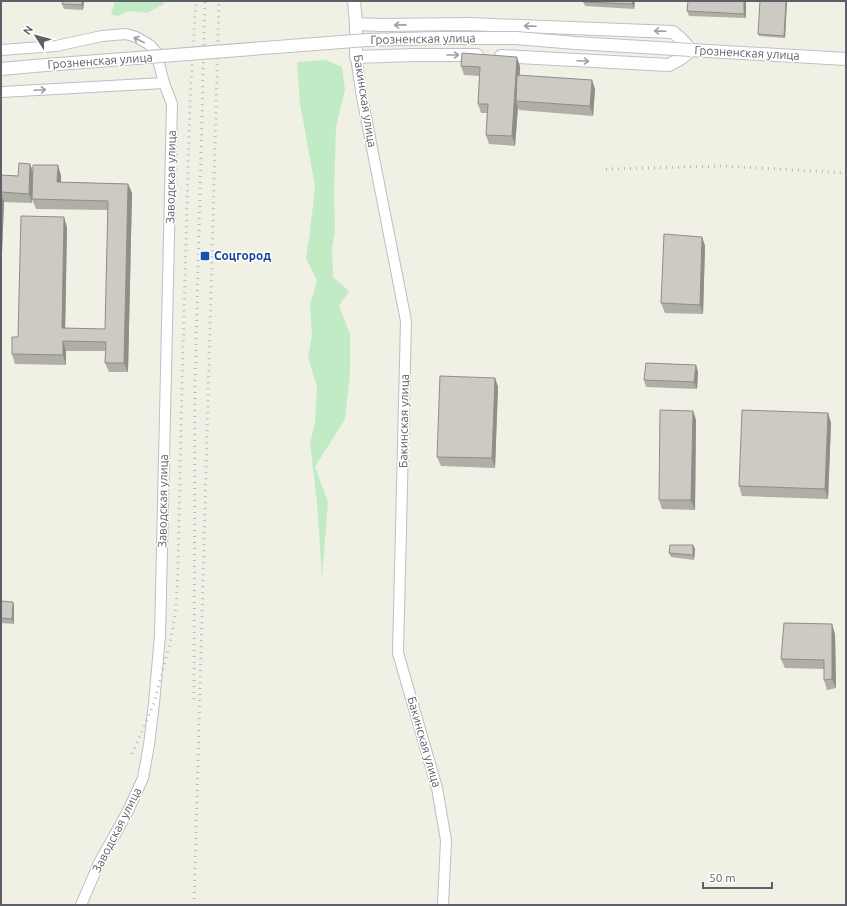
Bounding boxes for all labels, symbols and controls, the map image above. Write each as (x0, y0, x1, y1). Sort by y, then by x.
north arrow (16, 16, 56, 56)
one-way arrow (394, 21, 407, 29)
one-way arrow (524, 22, 537, 30)
text: N (21, 23, 35, 37)
one-way arrow (654, 28, 667, 35)
street label: Грозненская улица (370, 31, 476, 46)
one-way arrow (134, 35, 146, 43)
street label: Грозненская улица (694, 43, 800, 62)
street label: Грозненская улица (47, 50, 153, 71)
one-way arrow (446, 51, 459, 59)
street label: Бакинская улица (352, 54, 379, 148)
one-way arrow (576, 57, 589, 64)
one-way arrow (33, 86, 46, 94)
street label: Заводская улица (163, 130, 178, 224)
place label: Соцгород (214, 249, 271, 262)
marker: Соцгород (199, 250, 211, 262)
street label: Бакинская улица (396, 374, 411, 468)
street label: Заводская улица (155, 454, 170, 548)
street label: Бакинская улица (405, 695, 444, 789)
street label: Заводская улица (90, 785, 144, 874)
scale bar (703, 864, 772, 890)
text: 50 m (709, 871, 736, 884)

